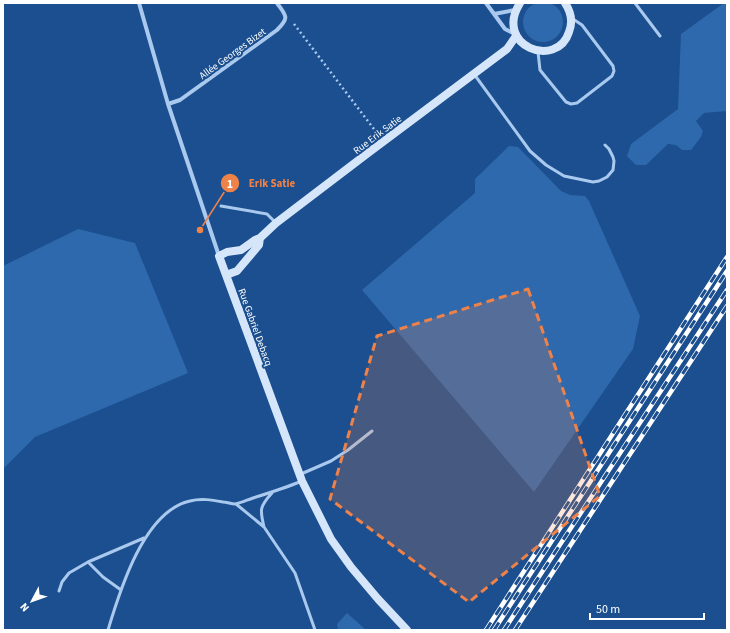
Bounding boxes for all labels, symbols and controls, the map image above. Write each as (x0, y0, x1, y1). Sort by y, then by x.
street label: Allée Georges Bizet (196, 25, 269, 83)
street label: Rue Erik Satie (351, 112, 405, 158)
callout: Erik Satie (220, 172, 303, 195)
text: 1 (227, 176, 233, 193)
text: Erik Satie (249, 176, 295, 191)
street label: Rue Gabriel Debacq (235, 287, 276, 368)
north arrow (12, 581, 52, 621)
scale bar (590, 595, 704, 621)
text: N (17, 600, 33, 615)
text: 50 m (596, 601, 620, 618)

